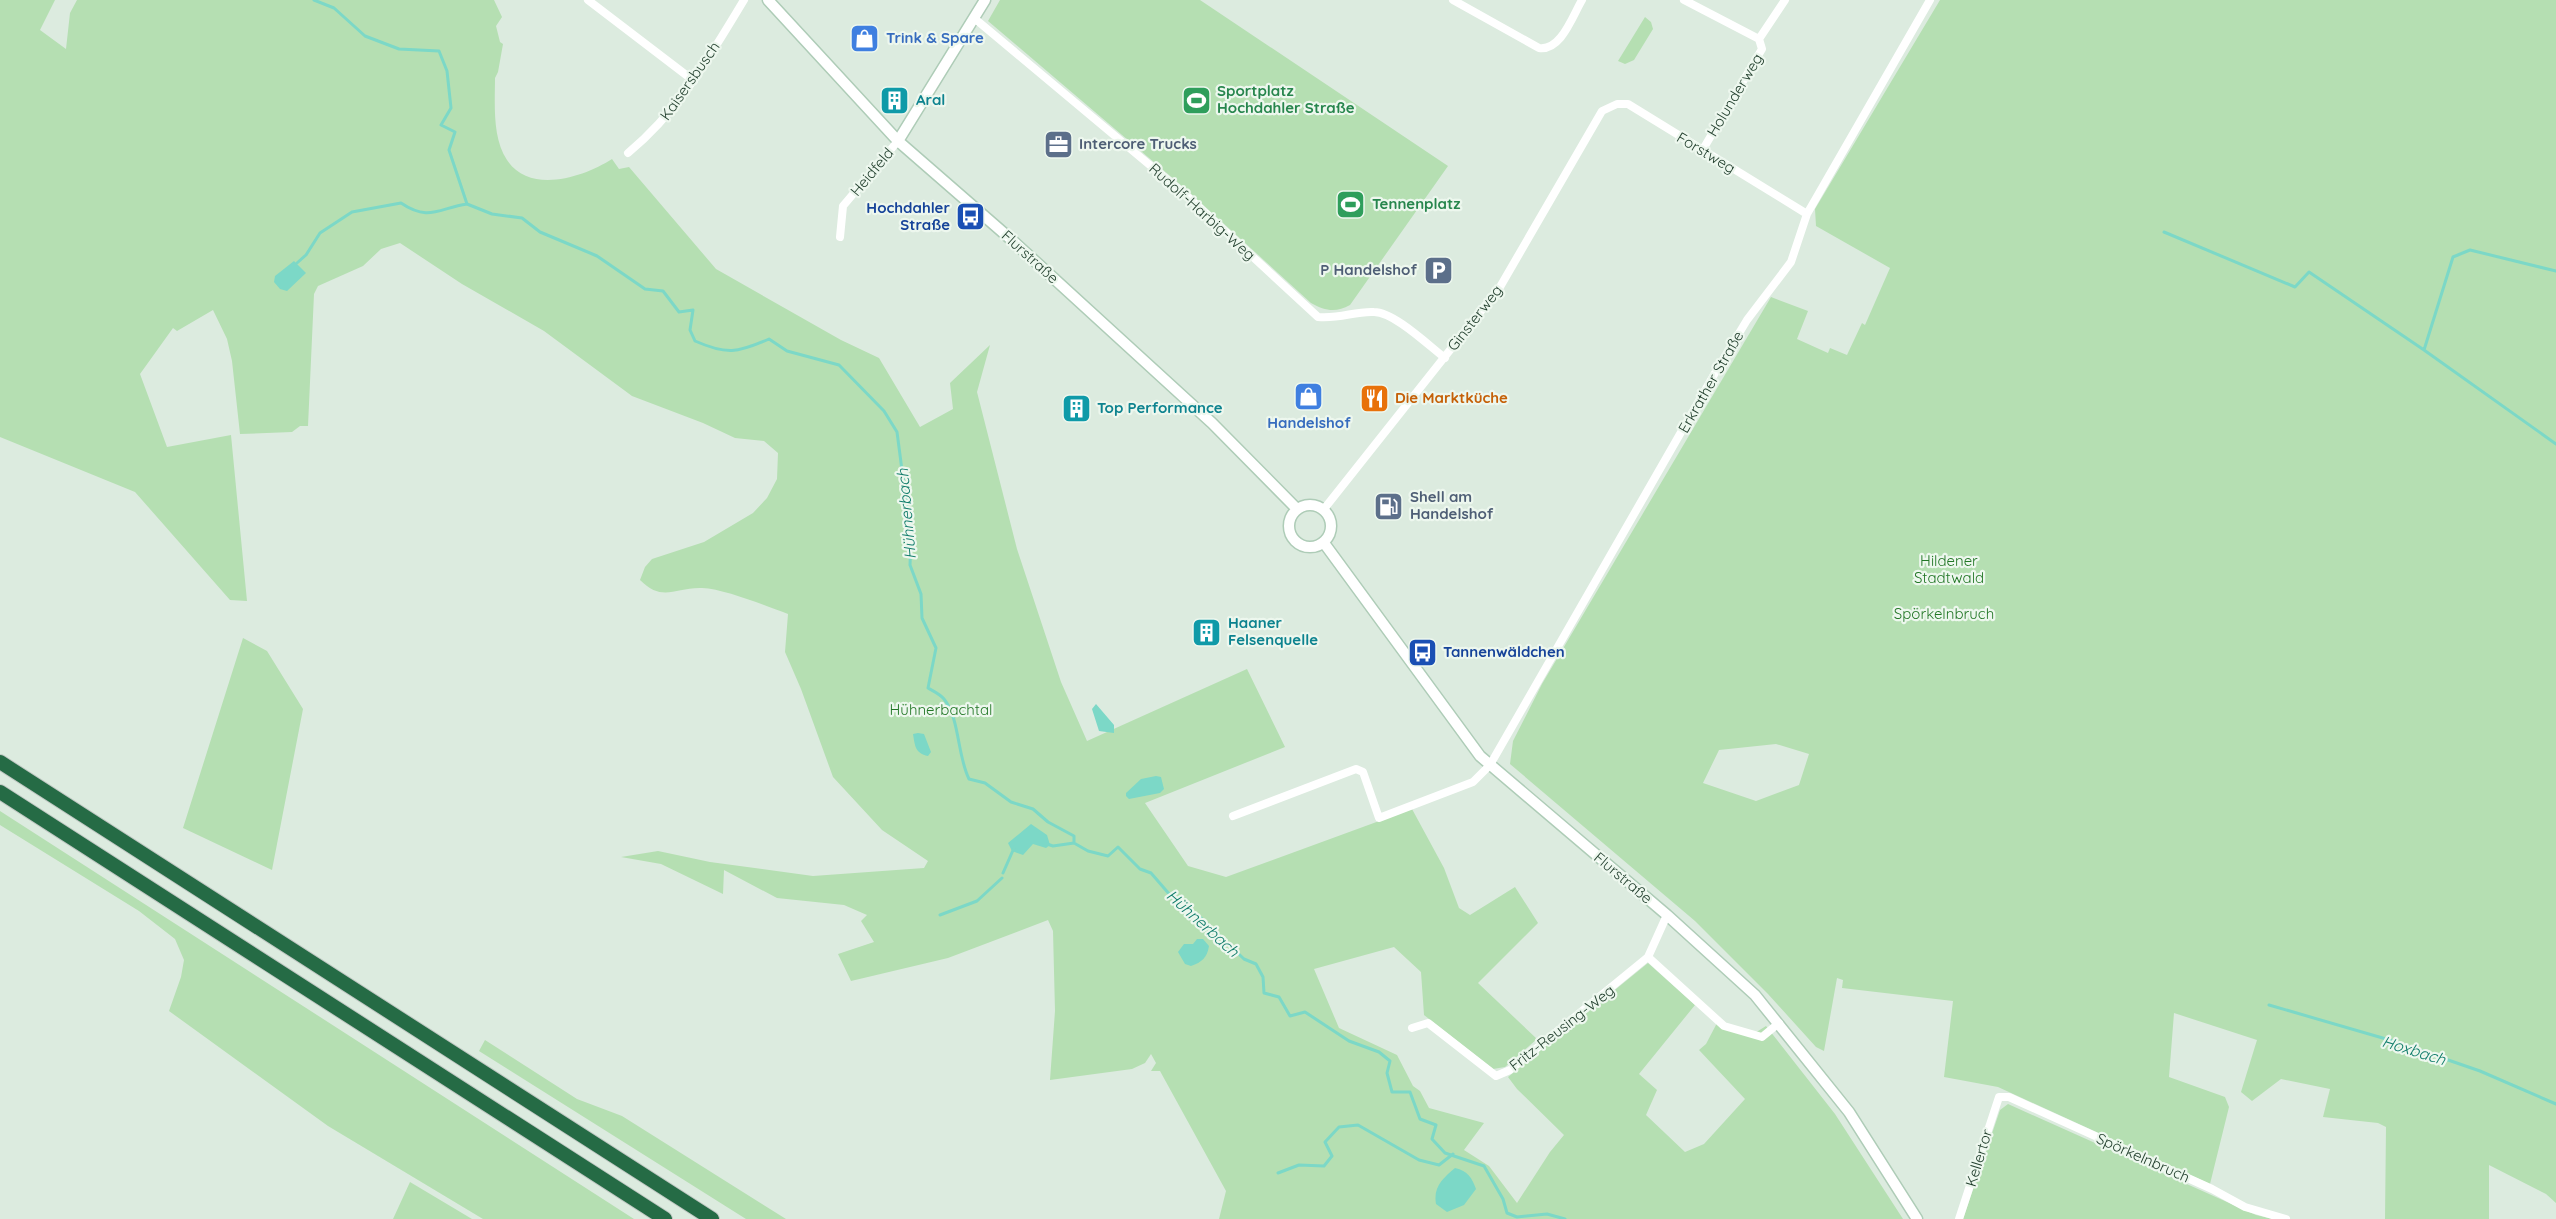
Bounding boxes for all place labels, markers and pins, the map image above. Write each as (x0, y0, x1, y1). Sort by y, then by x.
shop icon: Trink & Spare (849, 22, 881, 54)
place label: Trink & Spare (886, 28, 984, 47)
place label: Sportplatz Hochdahler Straße (1217, 81, 1355, 117)
building icon: Aral (879, 84, 911, 116)
sports icon: Sportplatz Hochdahler Straße (1180, 84, 1212, 116)
place label: Aral (916, 90, 945, 109)
office icon: Intercore Trucks (1042, 128, 1074, 160)
place label: Intercore Trucks (1079, 134, 1197, 153)
sports icon: Tennenplatz (1335, 188, 1367, 220)
place label: Tennenplatz (1372, 194, 1460, 213)
place label: Hochdahler Straße (866, 198, 950, 234)
bus stop icon: Hochdahler Straße (955, 201, 987, 233)
parking icon: P Handelshof (1422, 254, 1454, 286)
place label: P Handelshof (1320, 260, 1417, 279)
shop icon: Handelshof (1293, 380, 1325, 412)
restaurant icon: Die Marktküche (1358, 382, 1390, 414)
place label: Die Marktküche (1395, 388, 1508, 407)
building icon: Top Performance (1060, 392, 1092, 424)
place label: Top Performance (1097, 398, 1223, 417)
place label: Handelshof (1267, 413, 1351, 432)
place label: Shell am Handelshof (1410, 487, 1494, 523)
fuel station icon: Shell am Handelshof (1373, 490, 1405, 522)
place label: Haaner Felsenquelle (1228, 613, 1318, 649)
building icon: Haaner Felsenquelle (1191, 616, 1223, 648)
bus stop icon: Tannenwäldchen (1406, 636, 1438, 668)
place label: Tannenwäldchen (1443, 642, 1565, 661)

